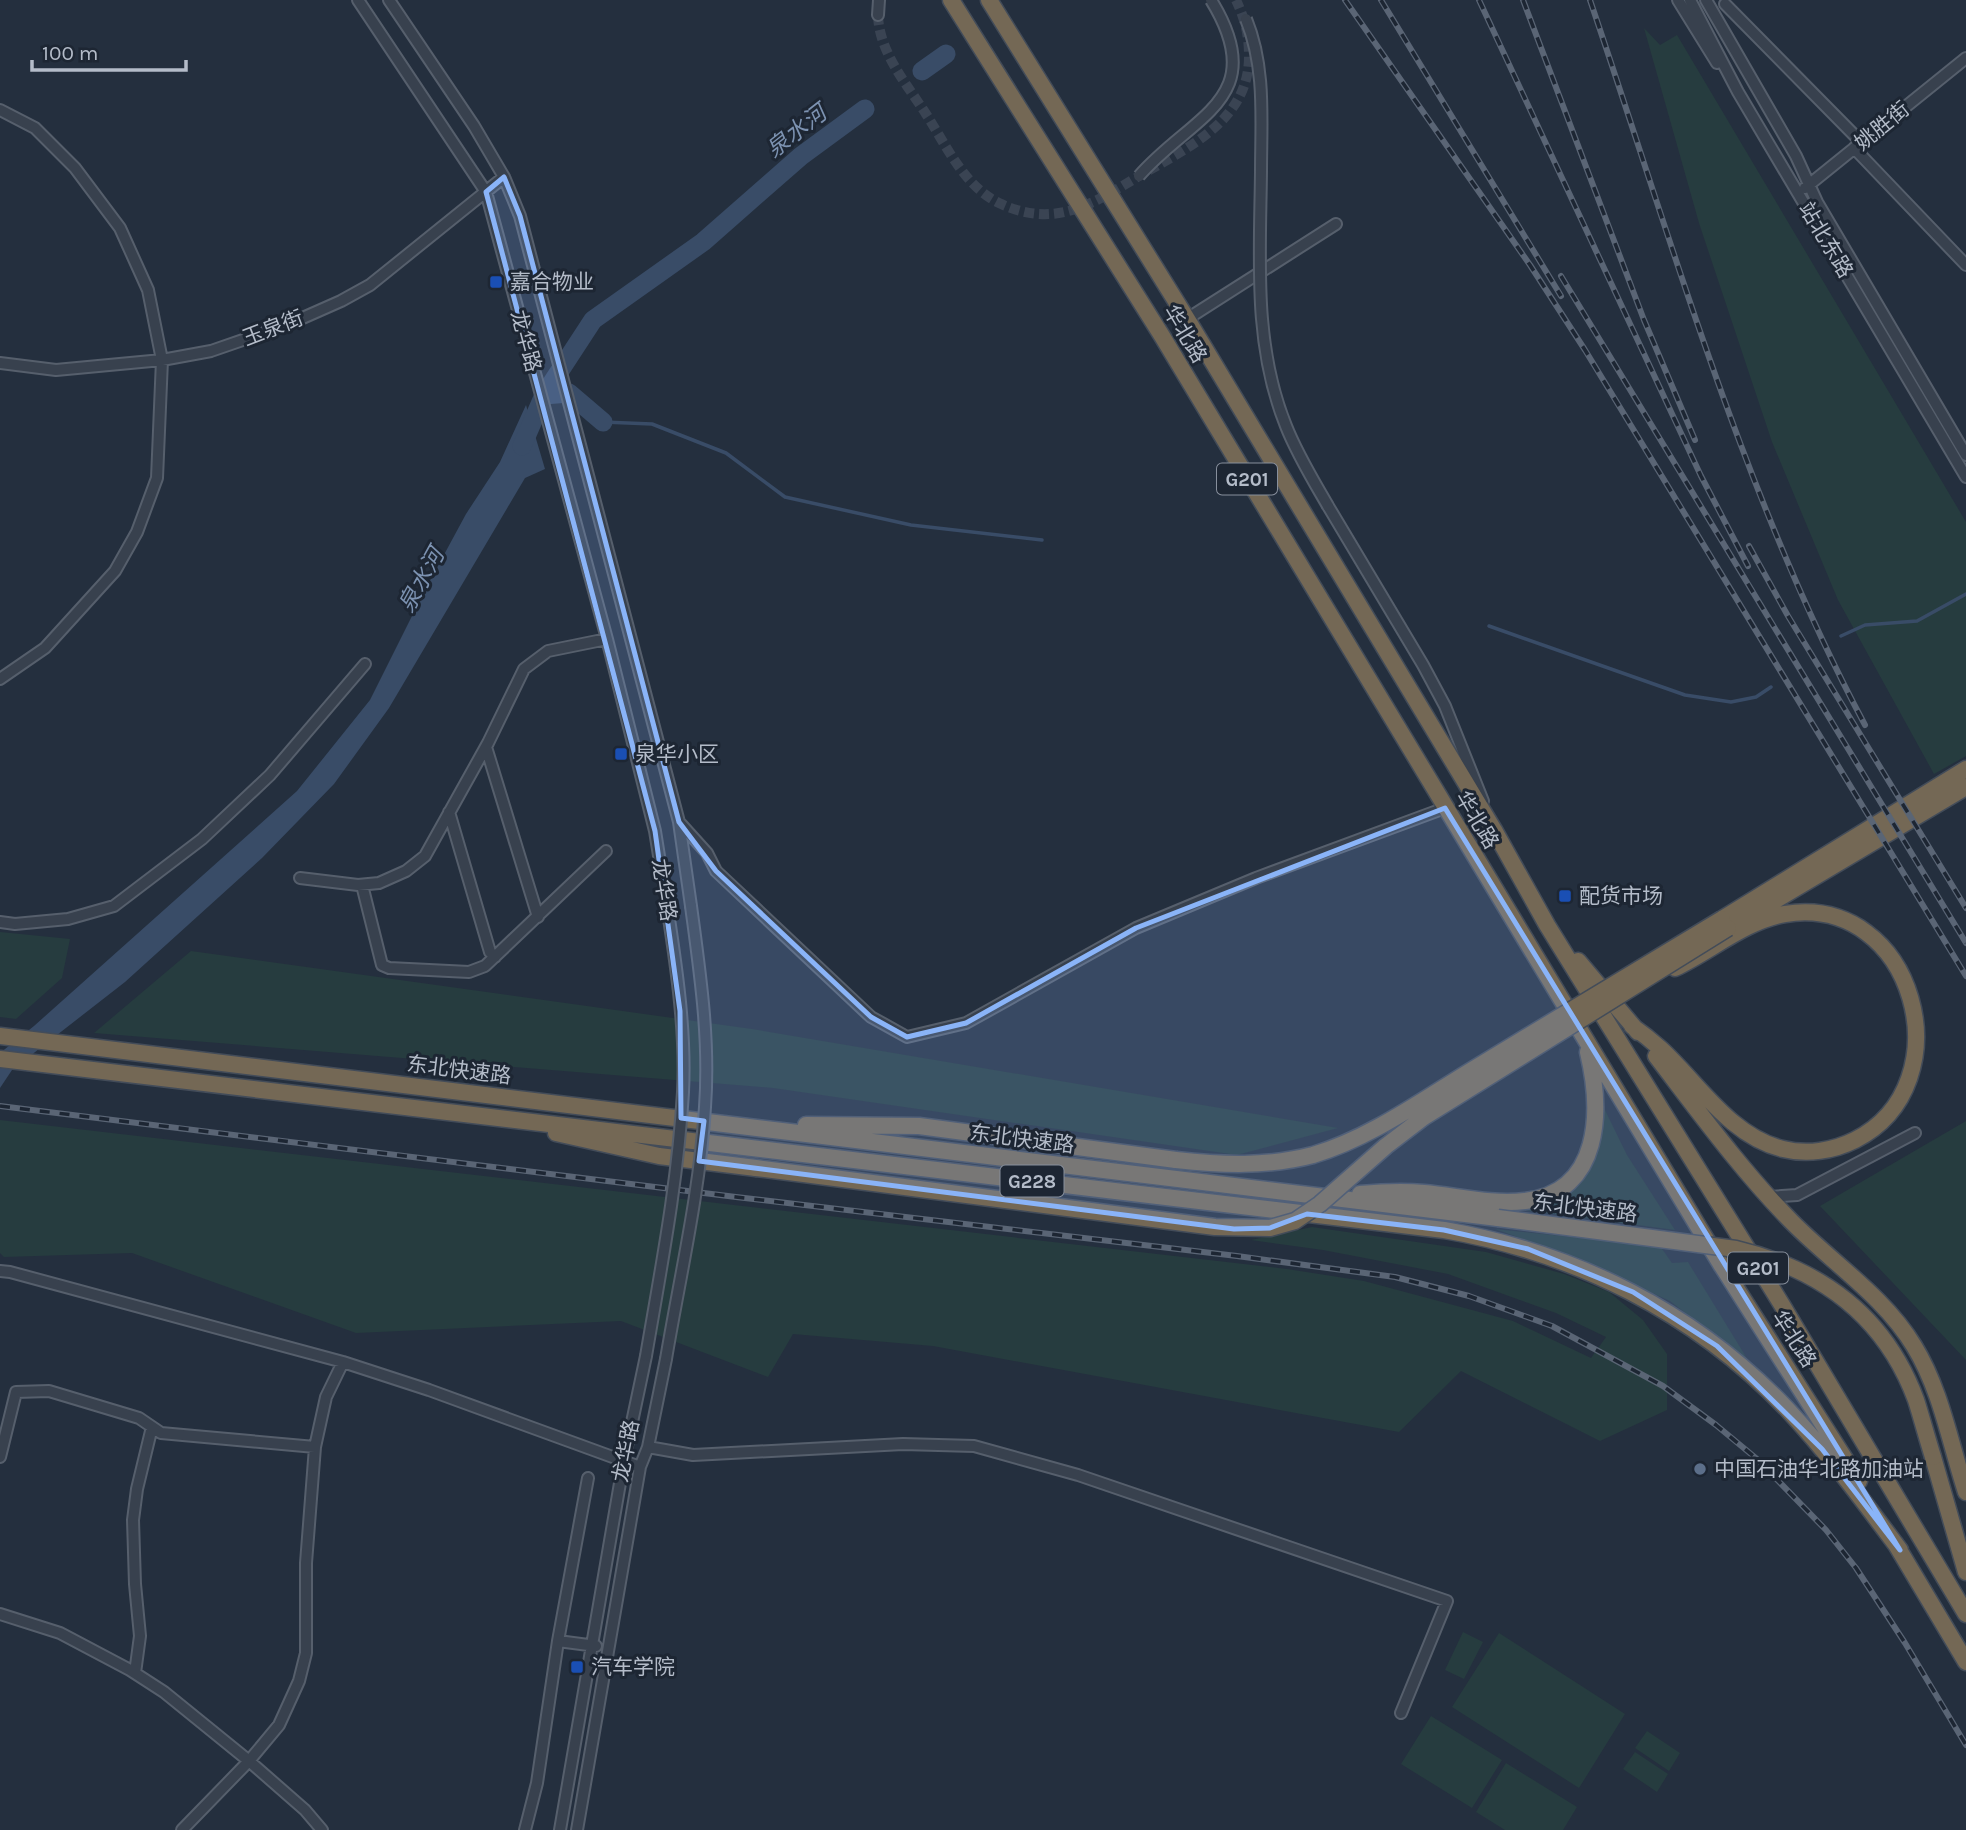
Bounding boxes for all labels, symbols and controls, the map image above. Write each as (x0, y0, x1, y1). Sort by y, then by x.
scale bar (32, 28, 186, 72)
text: 100 m (42, 41, 99, 65)
water label: 泉水河 (761, 97, 835, 163)
street label: 姚胜街 (1850, 97, 1914, 155)
street label: 站北东路 (1794, 198, 1858, 282)
place label: 嘉合物业 (510, 270, 594, 294)
marker: 嘉合物业 (488, 274, 504, 290)
street label: 华北路 (1158, 301, 1212, 367)
street label: 玉泉街 (239, 306, 307, 350)
street label: 龙华路 (506, 307, 546, 375)
road number: G201 (1217, 464, 1277, 494)
water label: 泉水河 (393, 540, 452, 617)
place label: 泉华小区 (635, 742, 719, 766)
marker: 泉华小区 (613, 746, 629, 762)
street label: 华北路 (1450, 787, 1504, 853)
street label: 龙华路 (647, 857, 681, 923)
place label: 配货市场 (1579, 884, 1663, 908)
marker: 配货市场 (1557, 888, 1573, 904)
street label: 东北快速路 (405, 1052, 513, 1088)
street label: 东北快速路 (968, 1121, 1076, 1157)
road number: G228 (1000, 1166, 1064, 1196)
street label: 东北快速路 (1531, 1190, 1639, 1226)
road number: G201 (1728, 1252, 1788, 1284)
street label: 华北路 (1767, 1306, 1821, 1372)
street label: 龙华路 (608, 1418, 644, 1484)
place label: 中国石油华北路加油站 (1714, 1457, 1924, 1481)
marker: 中国石油华北路加油站 (1692, 1461, 1708, 1477)
place label: 汽车学院 (591, 1655, 675, 1679)
marker: 汽车学院 (569, 1659, 585, 1675)

